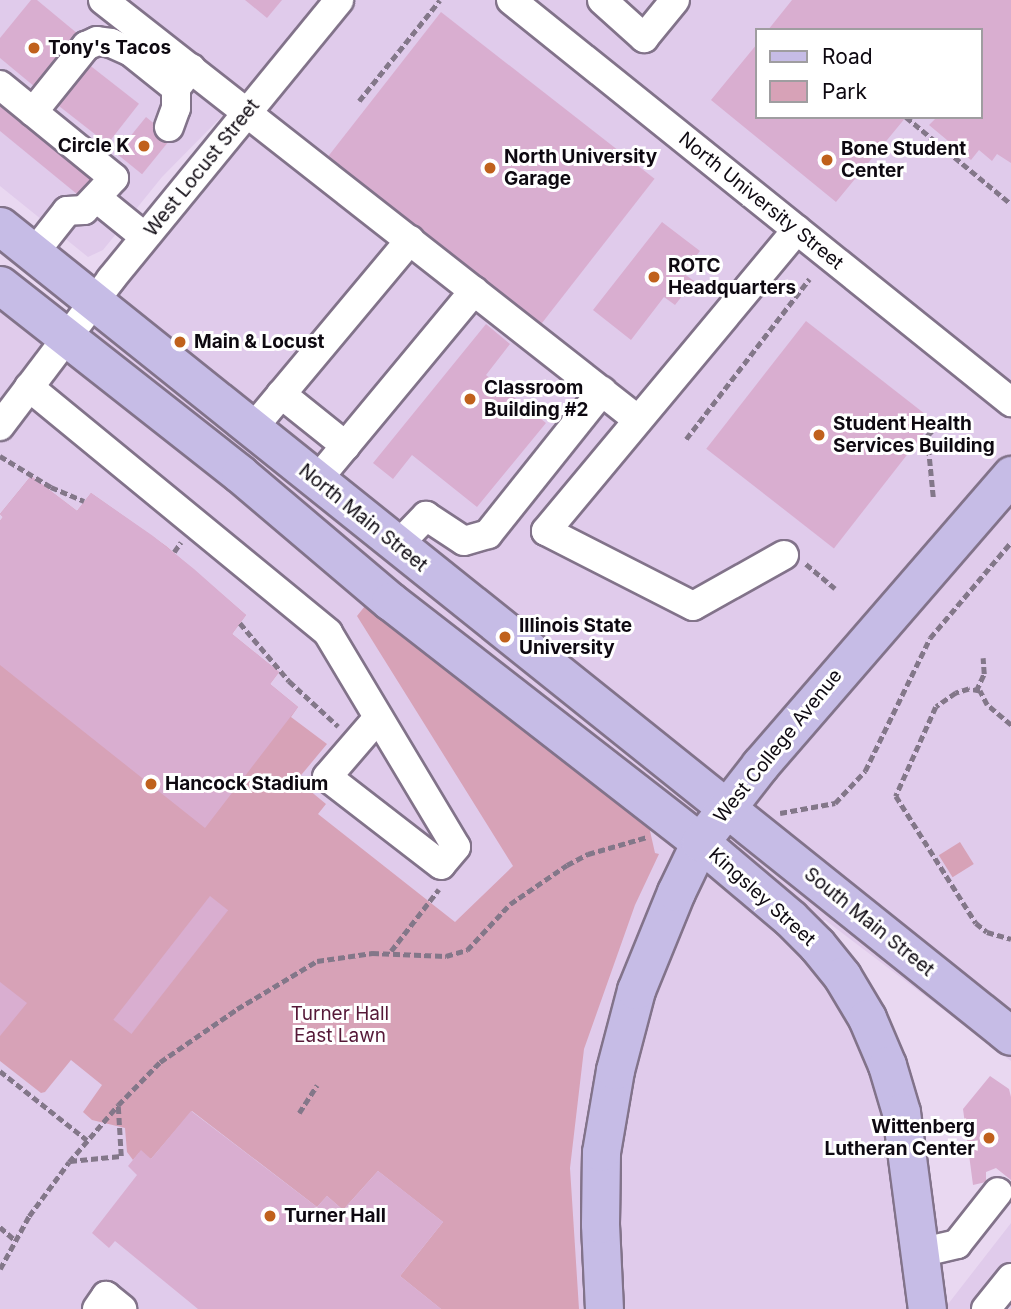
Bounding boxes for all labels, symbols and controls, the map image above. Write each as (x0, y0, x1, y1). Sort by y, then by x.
legend (755, 28, 983, 119)
place label: Tony's Tacos (48, 37, 171, 59)
marker: Tony's Tacos (26, 40, 42, 56)
text: Road (822, 44, 873, 69)
text: Park (822, 79, 867, 104)
street label: West Locust Street (140, 95, 264, 241)
street label: North University Street (674, 128, 848, 274)
place label: Circle K (58, 135, 130, 157)
marker: Circle K (136, 138, 152, 154)
place label: Bone Student Center (841, 138, 966, 182)
place label: North University Garage (504, 146, 657, 190)
marker: Bone Student Center (819, 152, 835, 168)
marker: North University Garage (482, 160, 498, 176)
place label: ROTC Headquarters (668, 255, 796, 299)
marker: ROTC Headquarters (646, 269, 662, 285)
place label: Main & Locust (194, 331, 324, 353)
marker: Main & Locust (172, 334, 188, 350)
place label: Classroom Building #2 (484, 377, 588, 421)
marker: Classroom Building #2 (462, 391, 478, 407)
place label: Student Health Services Building (833, 413, 995, 457)
marker: Student Health Services Building (811, 427, 827, 443)
street label: North Main Street (294, 459, 432, 577)
place label: Illinois State University (519, 615, 632, 659)
marker: Illinois State University (497, 629, 513, 645)
street label: West College Avenue (709, 665, 847, 827)
place label: Hancock Stadium (165, 773, 328, 795)
marker: Hancock Stadium (143, 776, 159, 792)
street label: Kingsley Street (704, 843, 820, 951)
street label: South Main Street (800, 863, 938, 981)
park label: Turner Hall East Lawn (291, 1003, 389, 1047)
place label: Wittenberg Lutheran Center (824, 1116, 975, 1160)
marker: Wittenberg Lutheran Center (981, 1130, 997, 1146)
place label: Turner Hall (284, 1205, 386, 1227)
marker: Turner Hall (262, 1208, 278, 1224)

